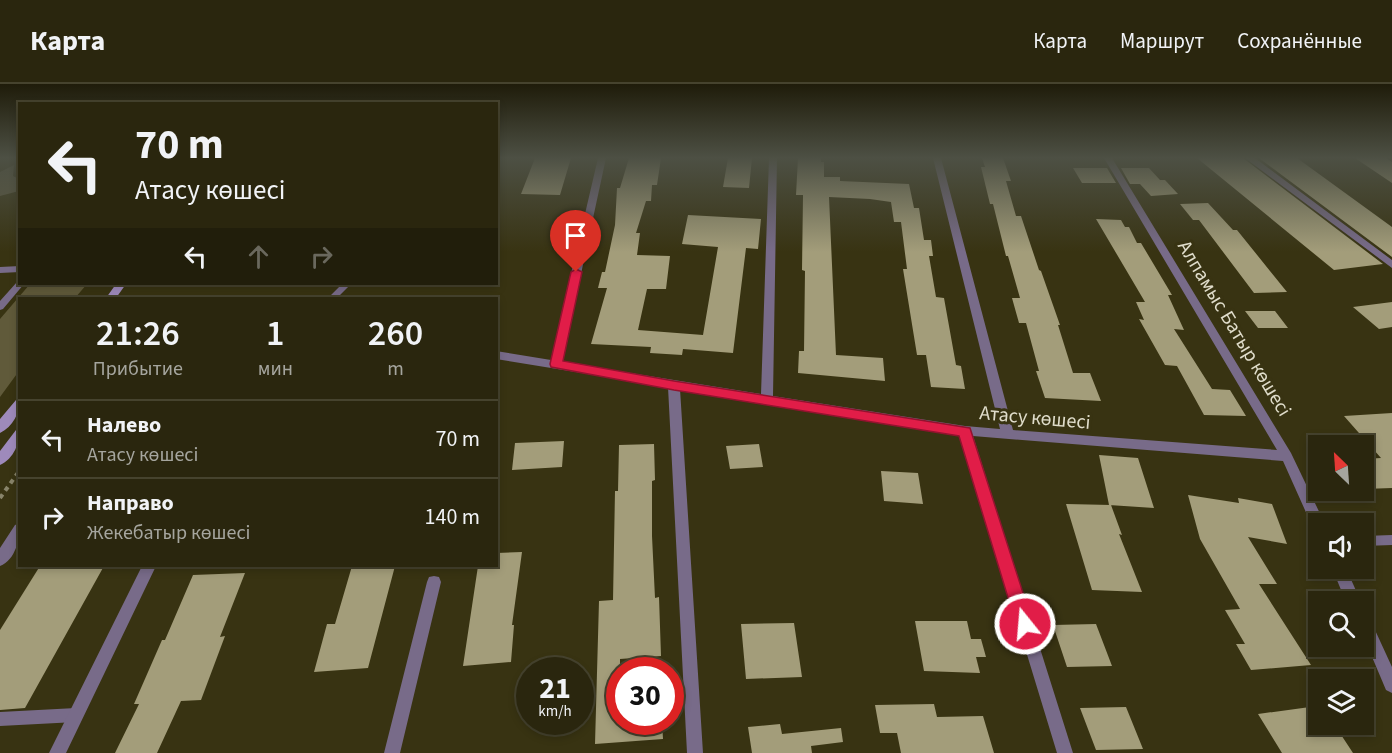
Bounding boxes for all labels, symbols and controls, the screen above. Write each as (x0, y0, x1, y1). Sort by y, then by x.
text: Карта (30, 21, 105, 61)
text: Карта (1033, 26, 1087, 56)
text: Маршрут (1120, 26, 1204, 56)
text: Сохранённые (1237, 26, 1362, 56)
text: 70 m (135, 115, 224, 175)
icon: left (36, 126, 114, 204)
text: Атасу көшесі (135, 171, 285, 210)
pin (550, 210, 601, 272)
icon: arrive (559, 219, 592, 252)
street label: Алпамыс Батыр көшесі (1170, 235, 1298, 422)
icon: left (179, 240, 212, 273)
icon: ahead (242, 240, 275, 273)
icon: right (305, 240, 338, 273)
text: 21:26 (96, 308, 180, 359)
text: 1 (266, 308, 285, 359)
text: 260 (368, 308, 423, 359)
text: Прибытие (93, 355, 183, 383)
text: мин (258, 355, 293, 383)
text: m (387, 355, 404, 383)
street label: Атасу көшесі (978, 399, 1092, 437)
text: Налево (87, 409, 161, 441)
icon: left (36, 423, 69, 456)
text: 70 m (435, 423, 480, 455)
north arrow (1308, 435, 1374, 501)
map controls (1308, 435, 1374, 735)
text: Атасу көшесі (87, 441, 198, 469)
text: Направо (87, 487, 174, 519)
icon: right (36, 501, 69, 534)
text: 140 m (425, 501, 480, 533)
button: sound (1308, 513, 1374, 579)
text: Жекебатыр көшесі (87, 519, 250, 547)
button: search (1308, 591, 1374, 657)
position arrow (993, 592, 1057, 656)
speed limit sign: 30 (606, 657, 684, 735)
text: 21 (539, 667, 571, 710)
button: layers (1308, 669, 1374, 735)
text: km/h (538, 701, 572, 722)

